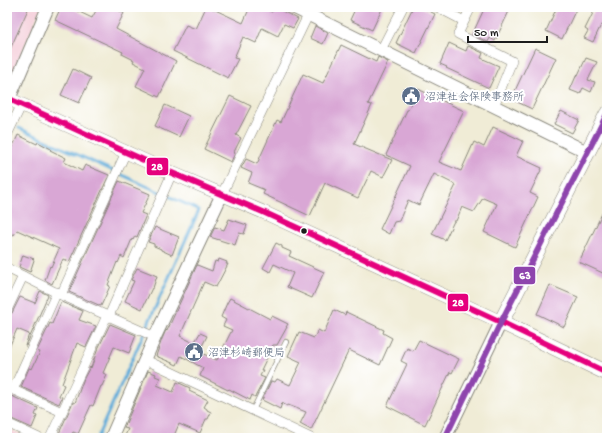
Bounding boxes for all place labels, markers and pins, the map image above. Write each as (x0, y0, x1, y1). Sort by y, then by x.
public building icon: 沼津社会保険事務所 (400, 85, 422, 107)
place label: 沼津社会保険事務所 (425, 91, 524, 104)
unlabelled marker (299, 226, 309, 236)
public building icon: 沼津杉崎郵便局 (183, 341, 205, 363)
place label: 沼津杉崎郵便局 (208, 347, 285, 360)

